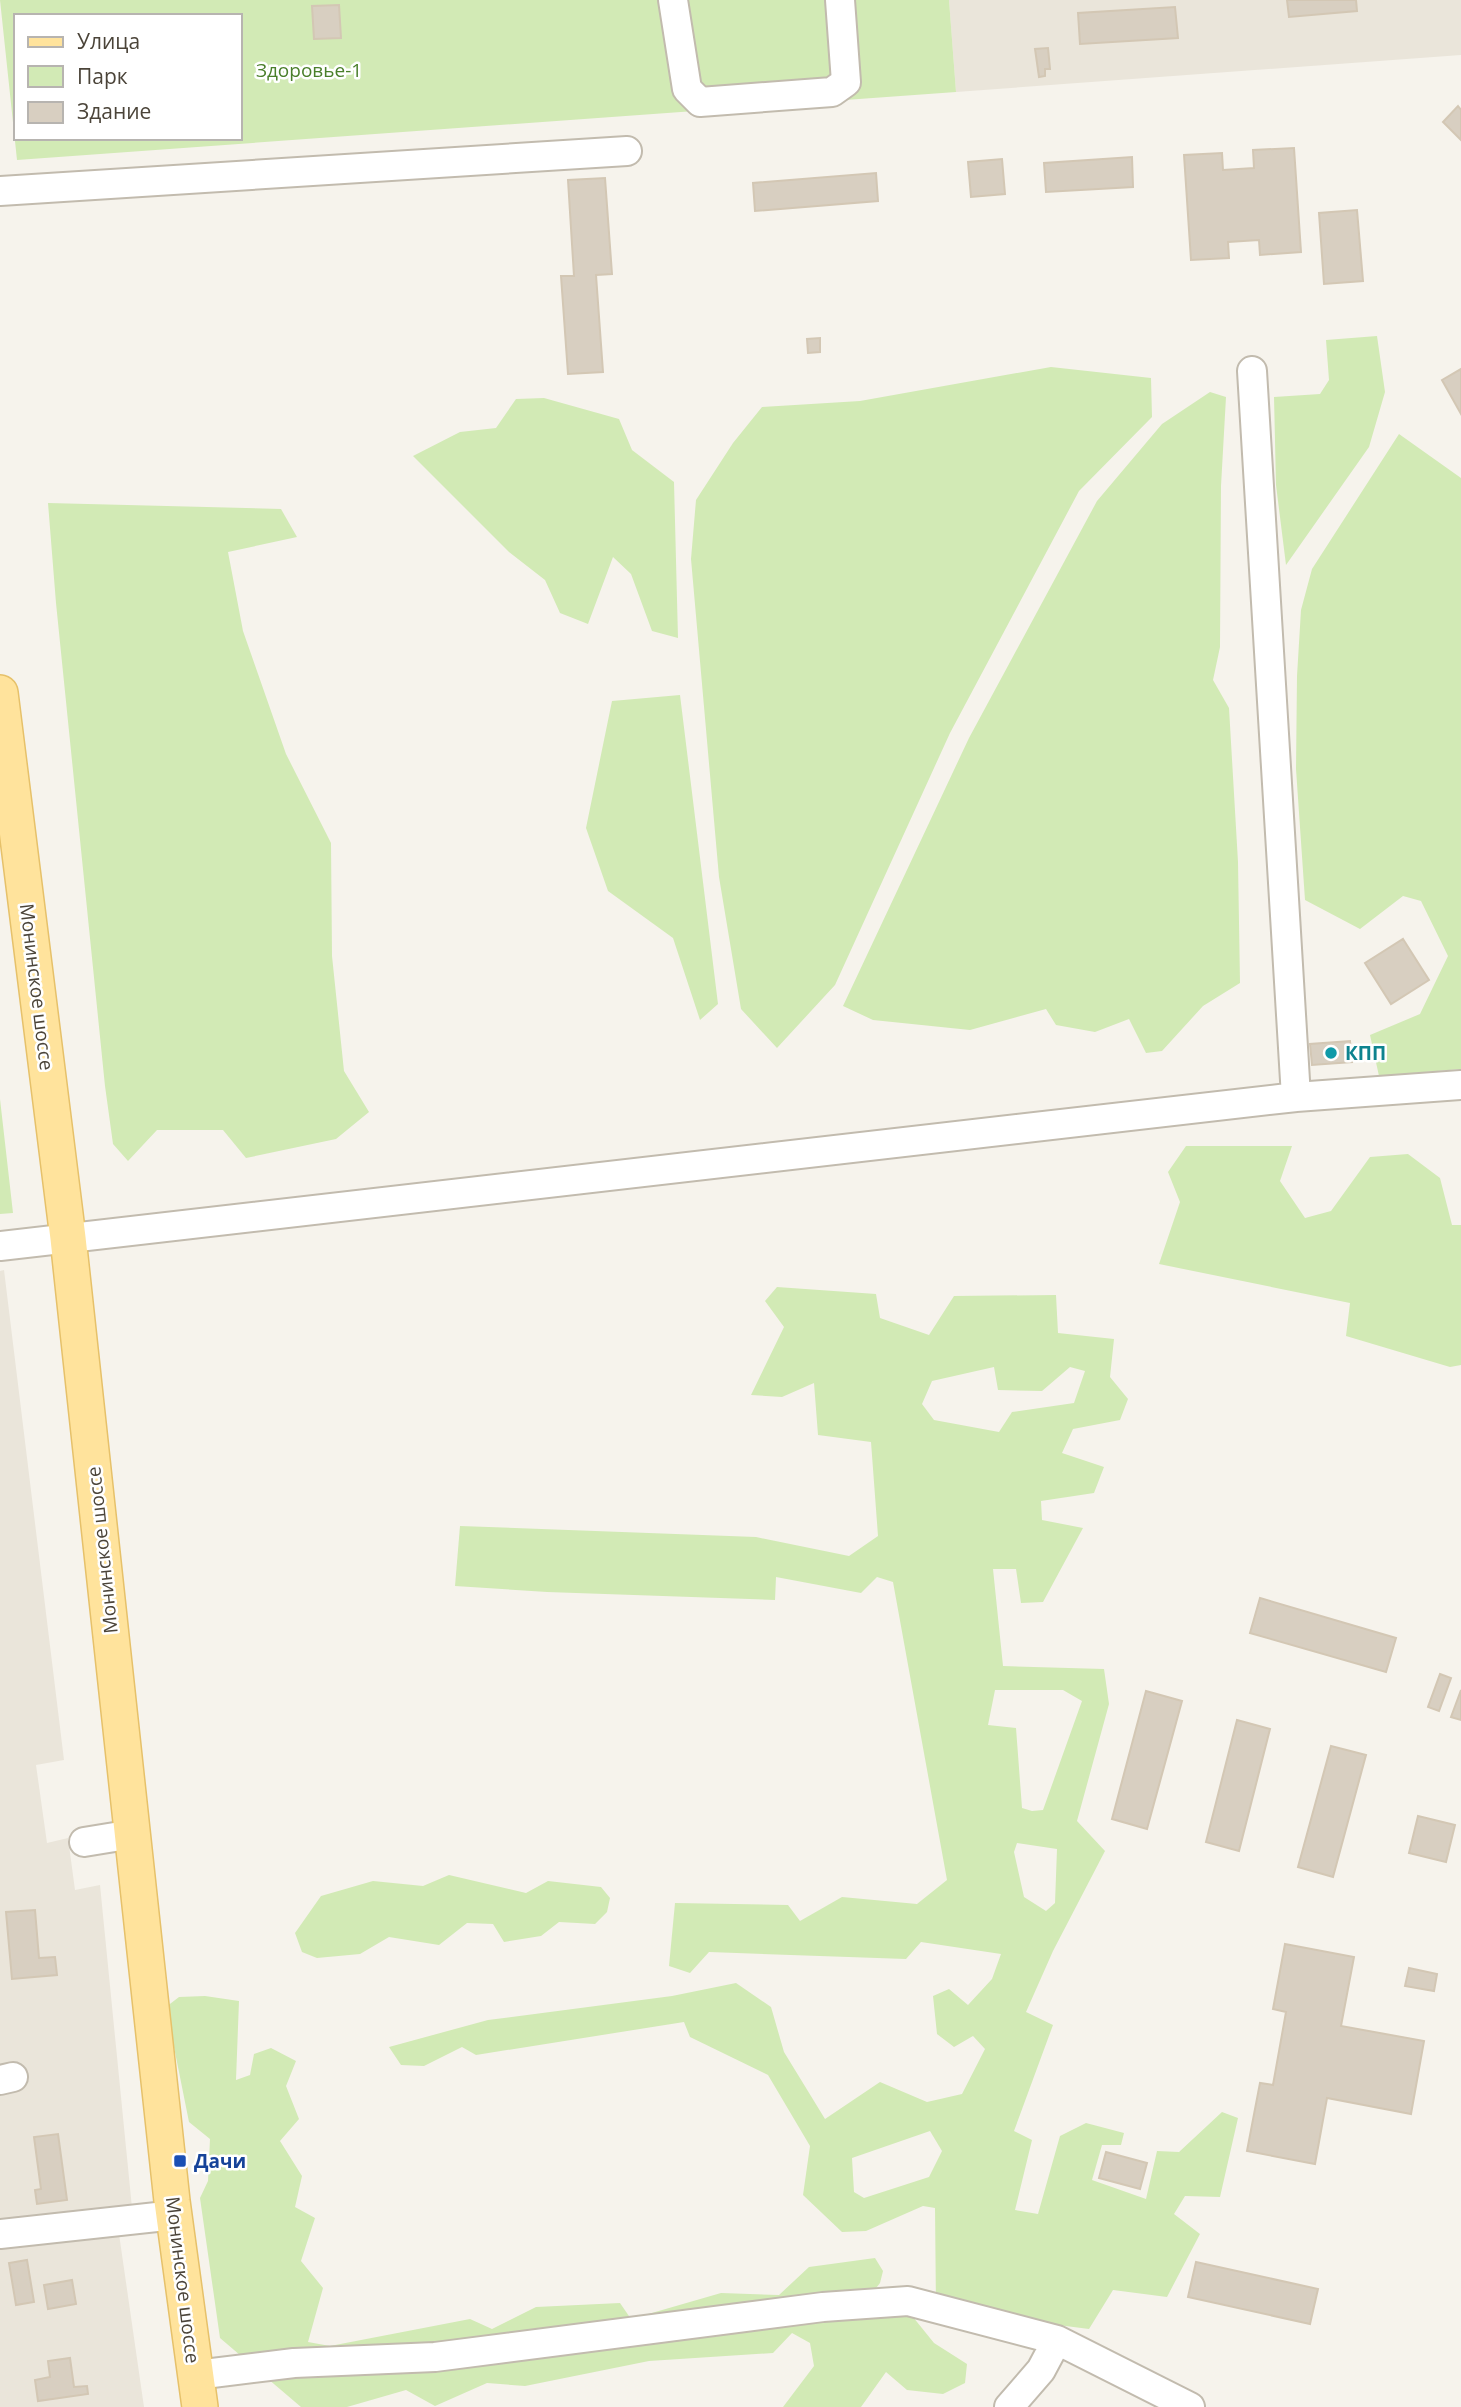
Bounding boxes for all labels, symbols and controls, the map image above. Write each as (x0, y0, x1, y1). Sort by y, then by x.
legend (14, 14, 242, 140)
text: Улица (77, 27, 140, 55)
park label: Здоровье-1 (256, 57, 362, 83)
text: Парк (77, 62, 128, 90)
text: Здание (77, 97, 151, 125)
street label: Монинское шоссе (14, 902, 60, 1072)
place label: КПП (1345, 1040, 1386, 1066)
marker: КПП (1323, 1045, 1339, 1061)
street label: Монинское шоссе (80, 1465, 124, 1635)
place label: Дачи (194, 2148, 246, 2174)
marker: Дачи (172, 2153, 188, 2169)
street label: Монинское шоссе (160, 2195, 206, 2365)

